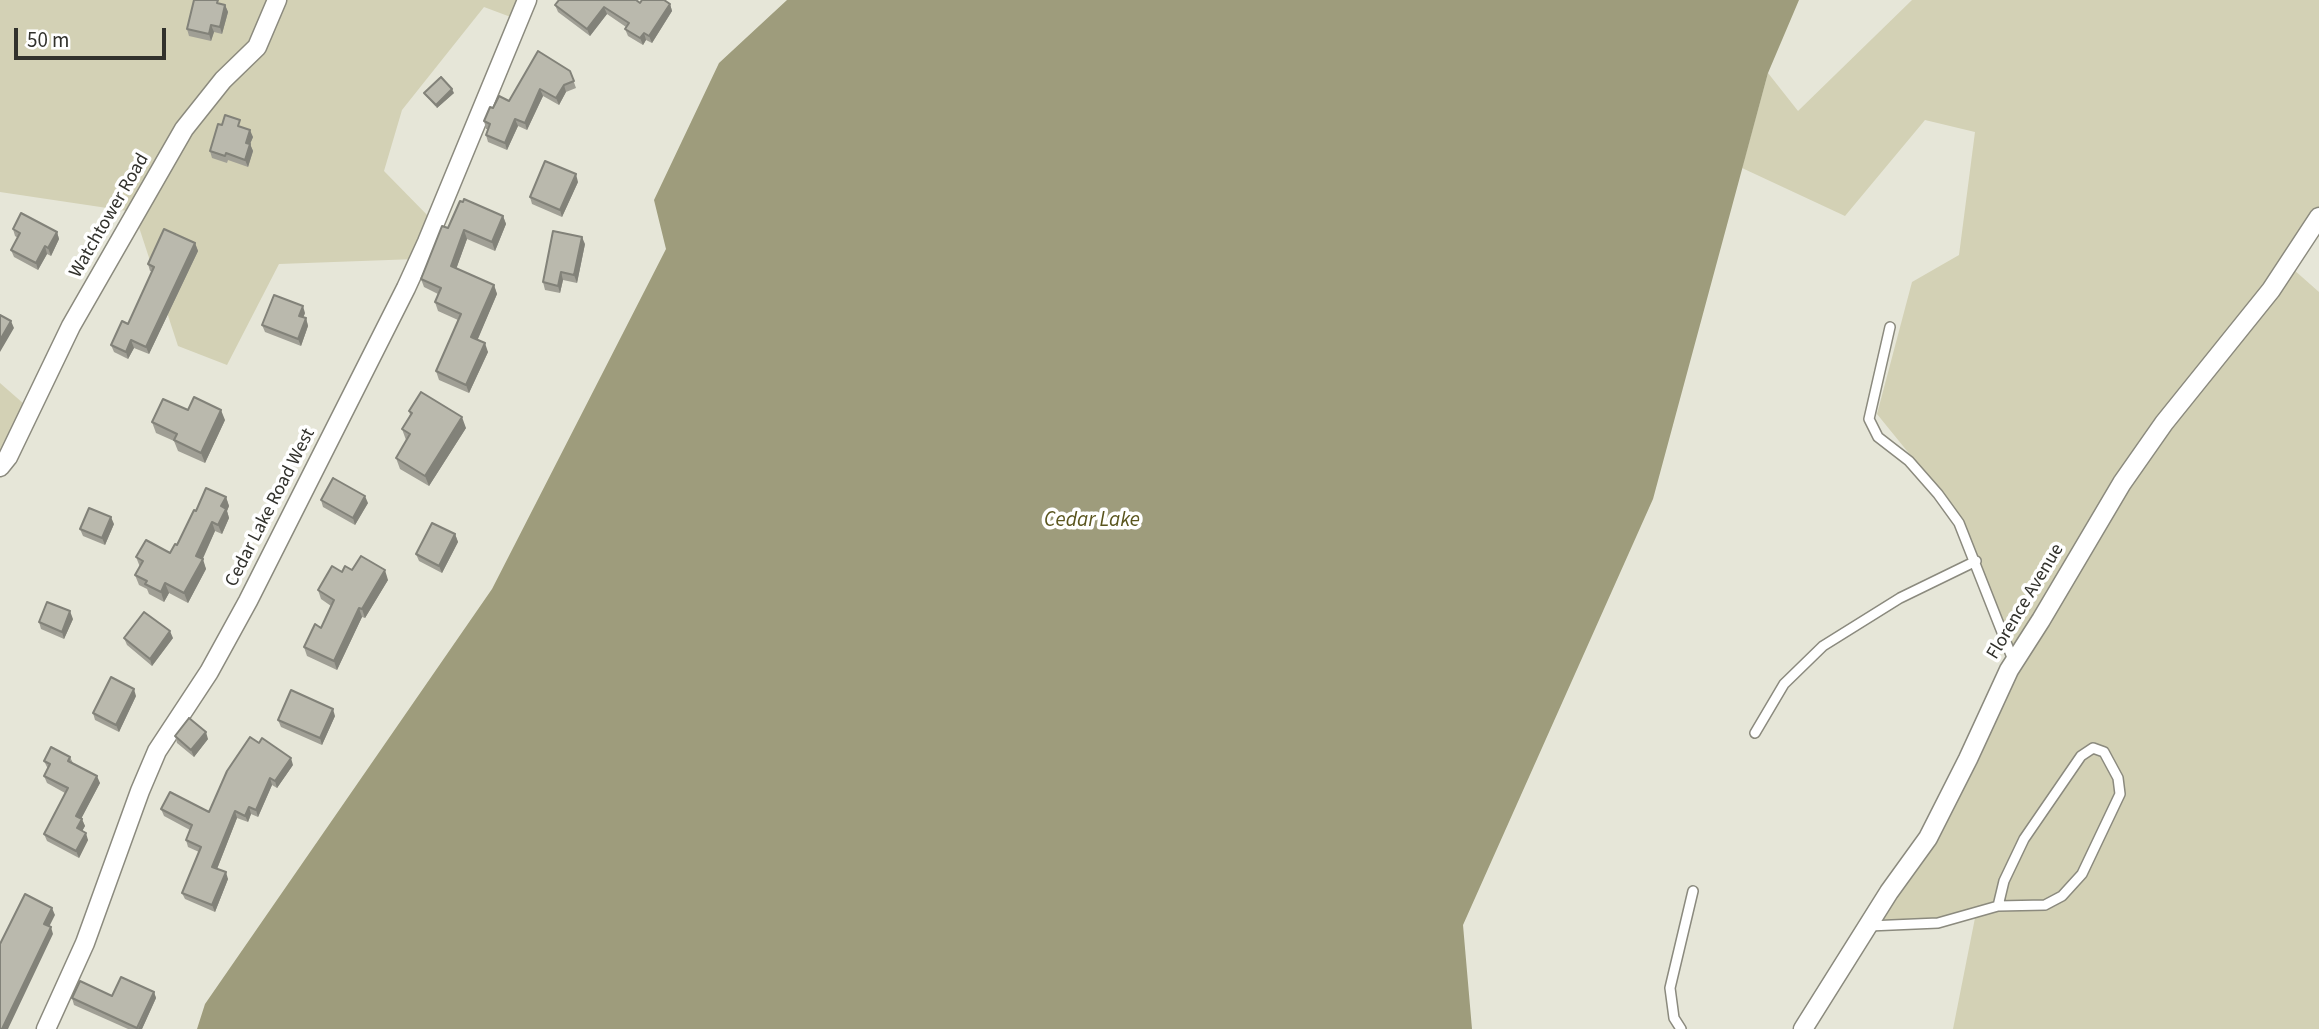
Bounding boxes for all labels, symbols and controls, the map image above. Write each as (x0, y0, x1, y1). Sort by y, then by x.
scale bar (18, 14, 170, 58)
text: 50 m (27, 25, 69, 55)
street label: Watchtower Road (65, 150, 155, 282)
street label: Cedar Lake Road West (221, 425, 321, 591)
water label: Cedar Lake (1044, 508, 1140, 534)
street label: Florence Avenue (1983, 540, 2069, 664)

